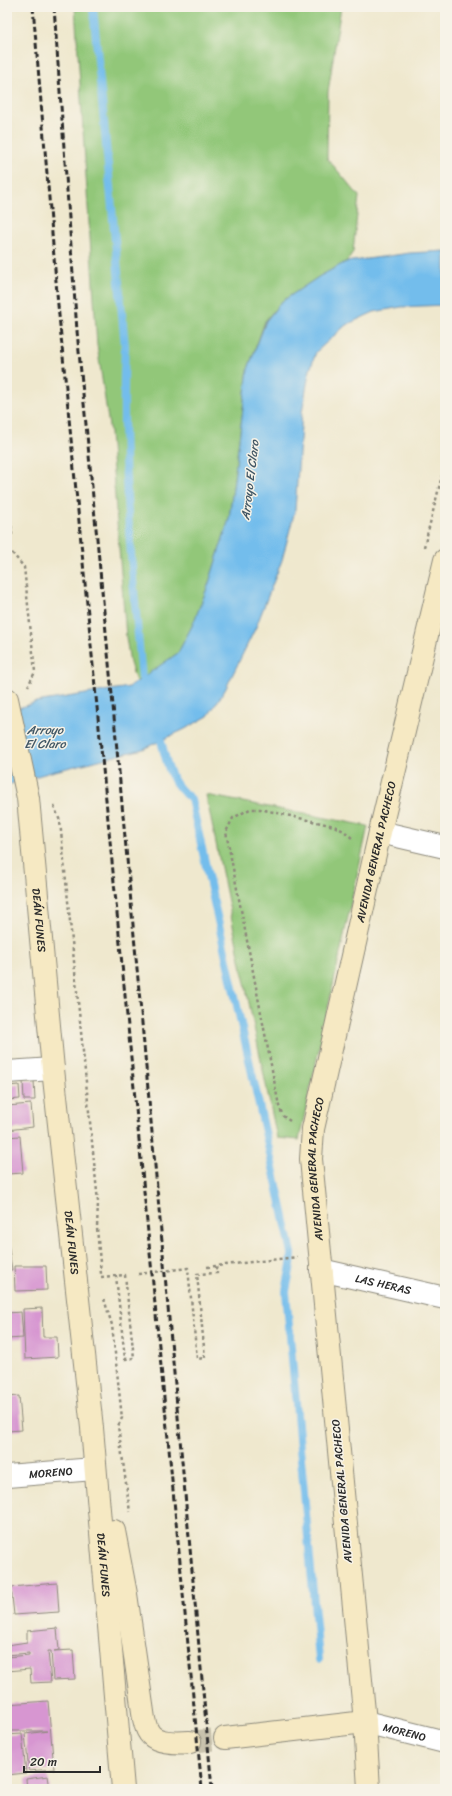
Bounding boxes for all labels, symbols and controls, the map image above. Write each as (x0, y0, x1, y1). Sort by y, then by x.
water label: Arroyo El Claro (234, 438, 266, 522)
water label: Arroyo El Claro (24, 719, 66, 755)
street label: AVENIDA GENERAL PACHECO (350, 779, 401, 925)
street label: DEÁN FUNES (27, 887, 52, 953)
street label: AVENIDA GENERAL PACHECO (301, 1095, 329, 1242)
street label: DEÁN FUNES (59, 1210, 85, 1276)
street label: LAS HERAS (354, 1269, 413, 1300)
street label: AVENIDA GENERAL PACHECO (326, 1418, 358, 1565)
street label: MORENO (28, 1461, 73, 1484)
street label: DEÁN FUNES (92, 1532, 116, 1598)
street label: MORENO (381, 1717, 428, 1746)
scale bar (24, 1748, 100, 1774)
text: 20 m (30, 1751, 57, 1773)

